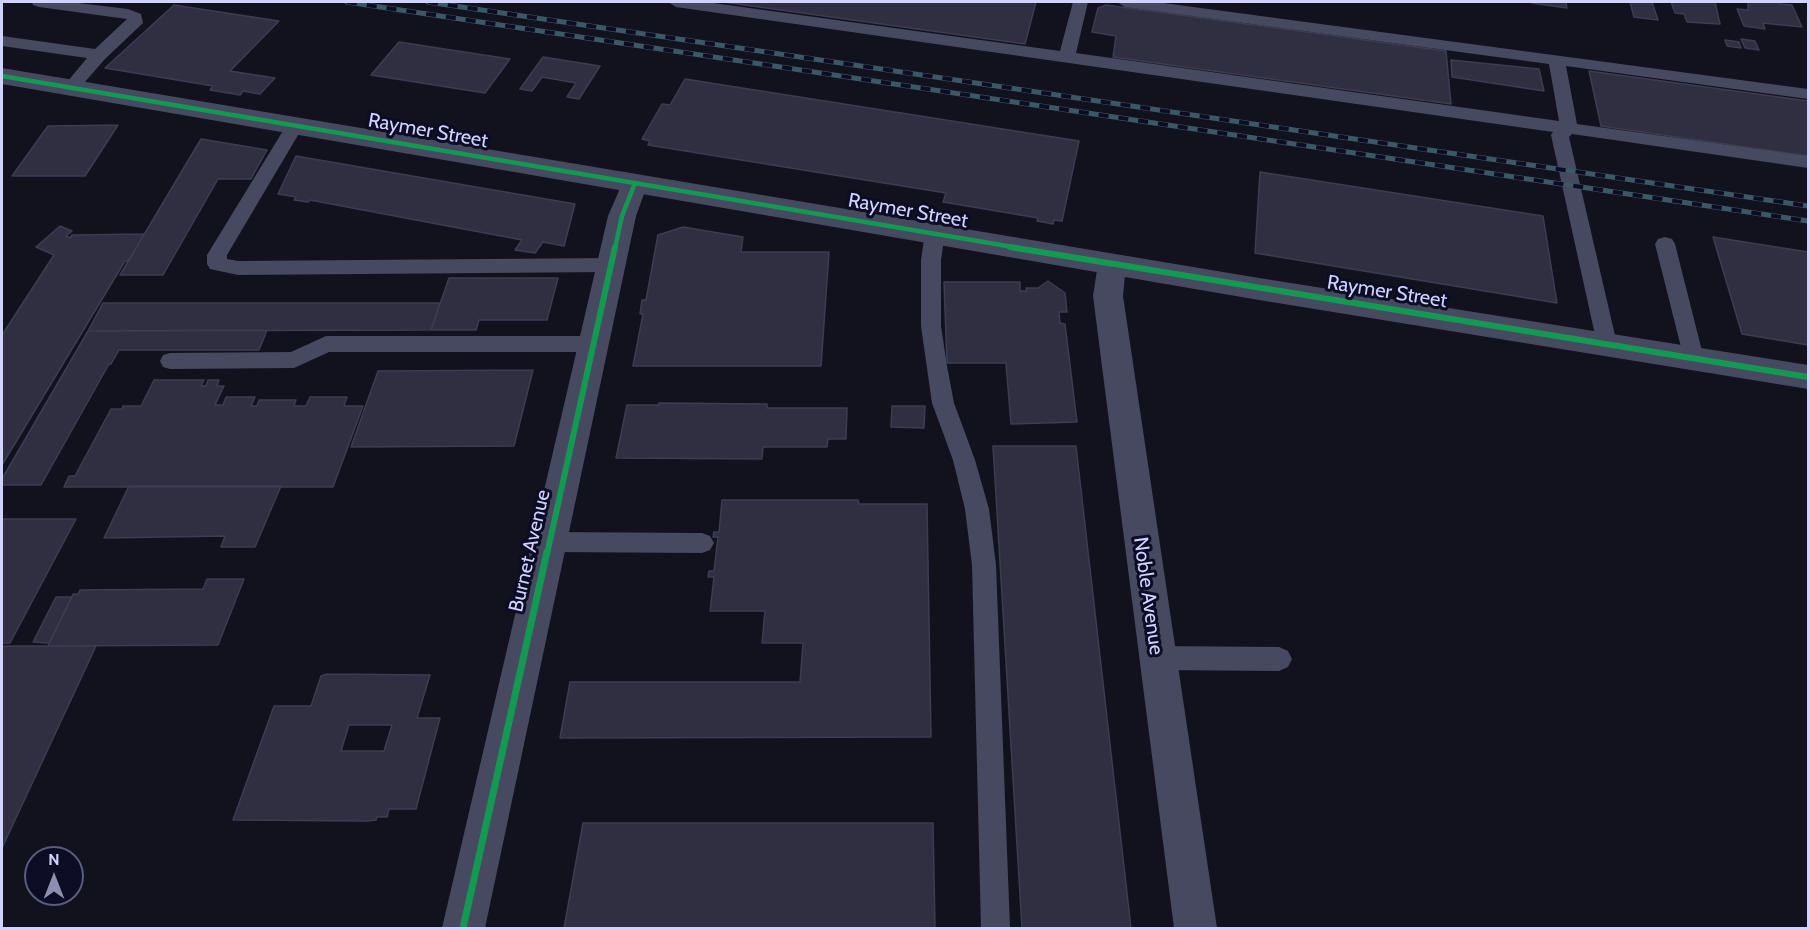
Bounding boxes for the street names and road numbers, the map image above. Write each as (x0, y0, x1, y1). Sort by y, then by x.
street label: Raymer Street (366, 109, 490, 153)
street label: Raymer Street (846, 189, 970, 233)
street label: Raymer Street (1325, 271, 1449, 313)
street label: Burnet Avenue (504, 488, 556, 614)
street label: Noble Avenue (1128, 536, 1168, 656)

